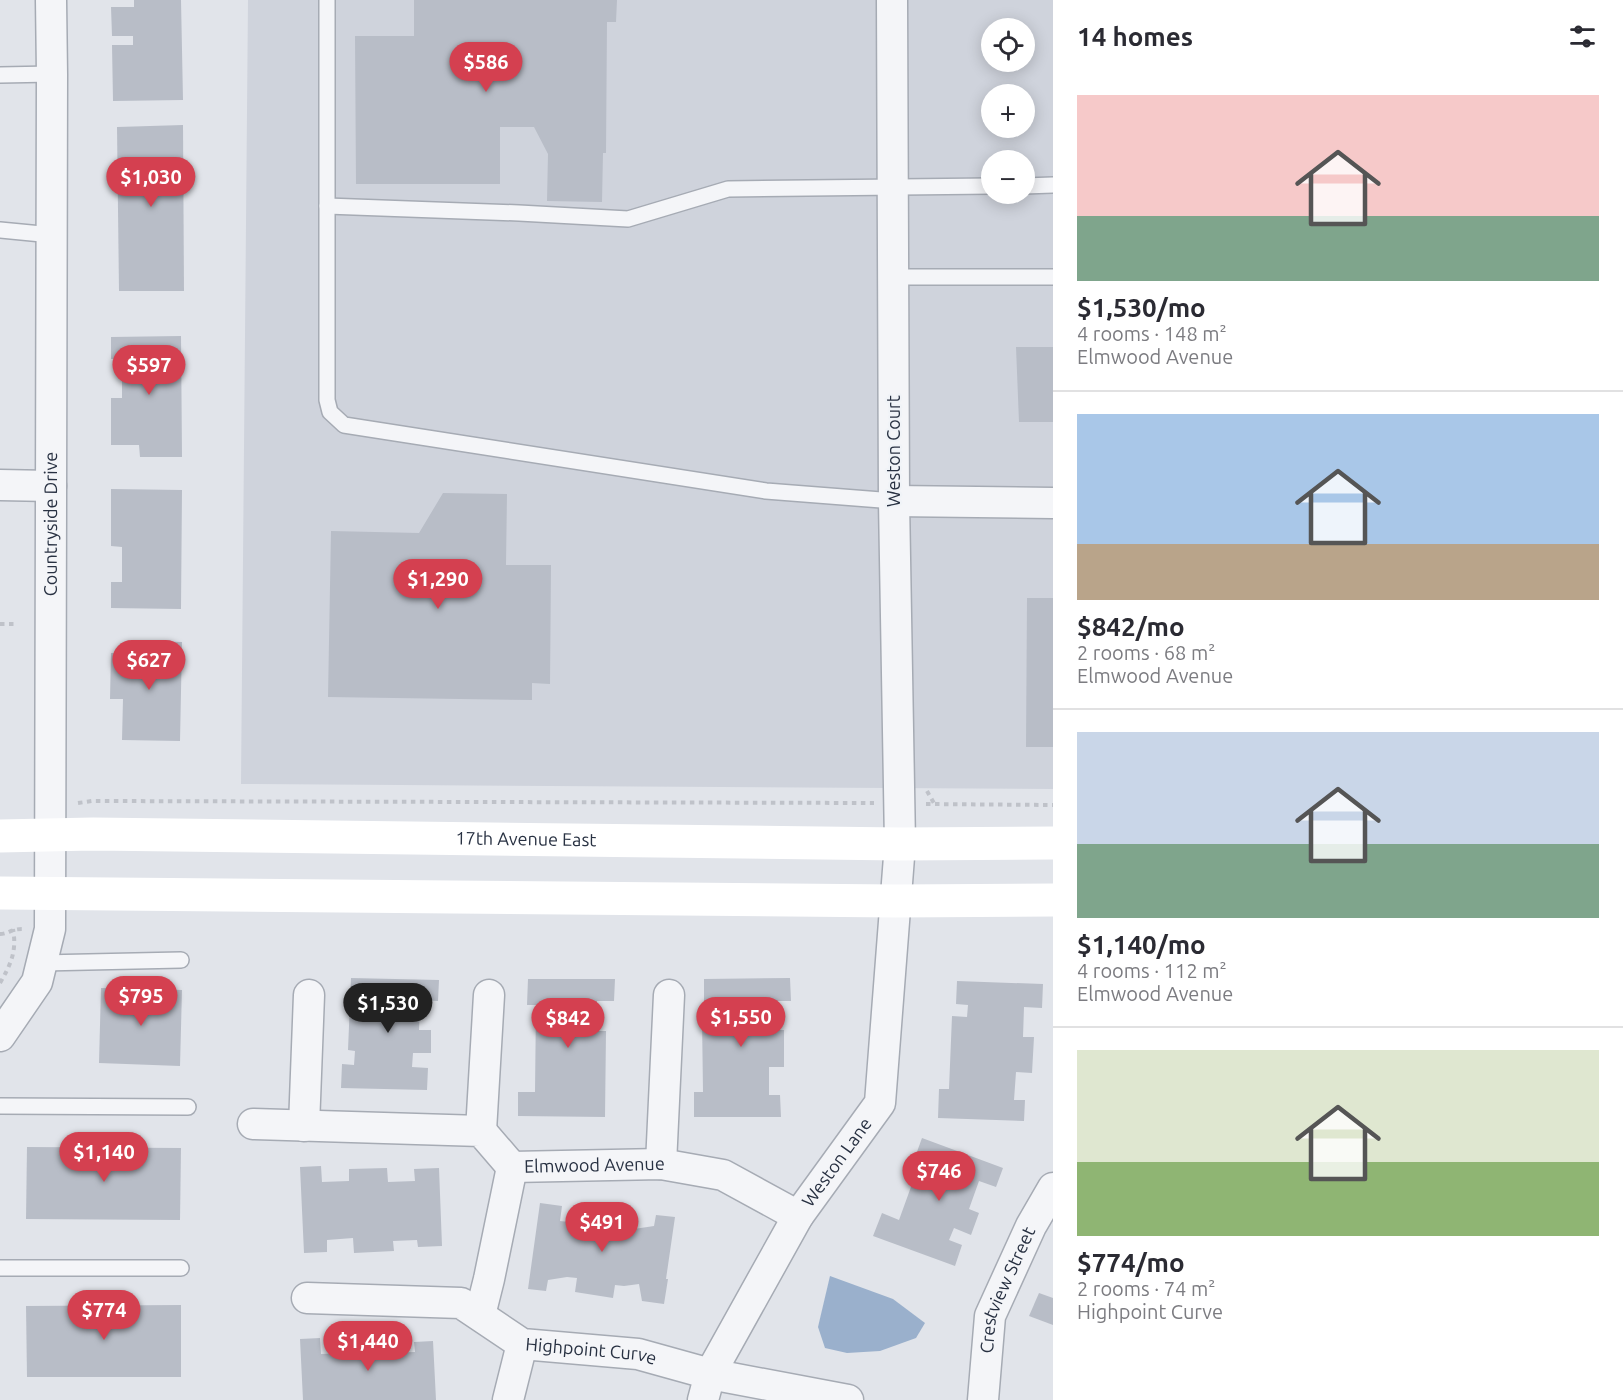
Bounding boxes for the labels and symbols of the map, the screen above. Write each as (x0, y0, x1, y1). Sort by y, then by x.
pin: $586 (450, 42, 522, 93)
pin: $1,030 (102, 157, 200, 208)
pin: $597 (113, 345, 185, 396)
street label: Weston Court (883, 395, 903, 507)
street label: Countryside Drive (40, 452, 60, 596)
pin: $1,290 (389, 559, 487, 610)
pin: $627 (113, 640, 185, 691)
street label: 17th Avenue East (455, 827, 596, 849)
pin: $795 (105, 976, 177, 1027)
pin: $1,530 (339, 983, 437, 1034)
pin: $1,550 (692, 997, 790, 1048)
pin: $842 (532, 998, 604, 1049)
street label: Weston Lane (797, 1114, 875, 1210)
pin: $1,140 (55, 1132, 153, 1183)
pin: $746 (903, 1151, 975, 1202)
street label: Elmwood Avenue (524, 1153, 665, 1176)
pin: $491 (566, 1202, 638, 1253)
street label: Crestview Street (976, 1223, 1038, 1354)
pin: $774 (68, 1290, 140, 1341)
pin: $1,440 (319, 1321, 417, 1372)
street label: Highpoint Curve (525, 1333, 659, 1368)

